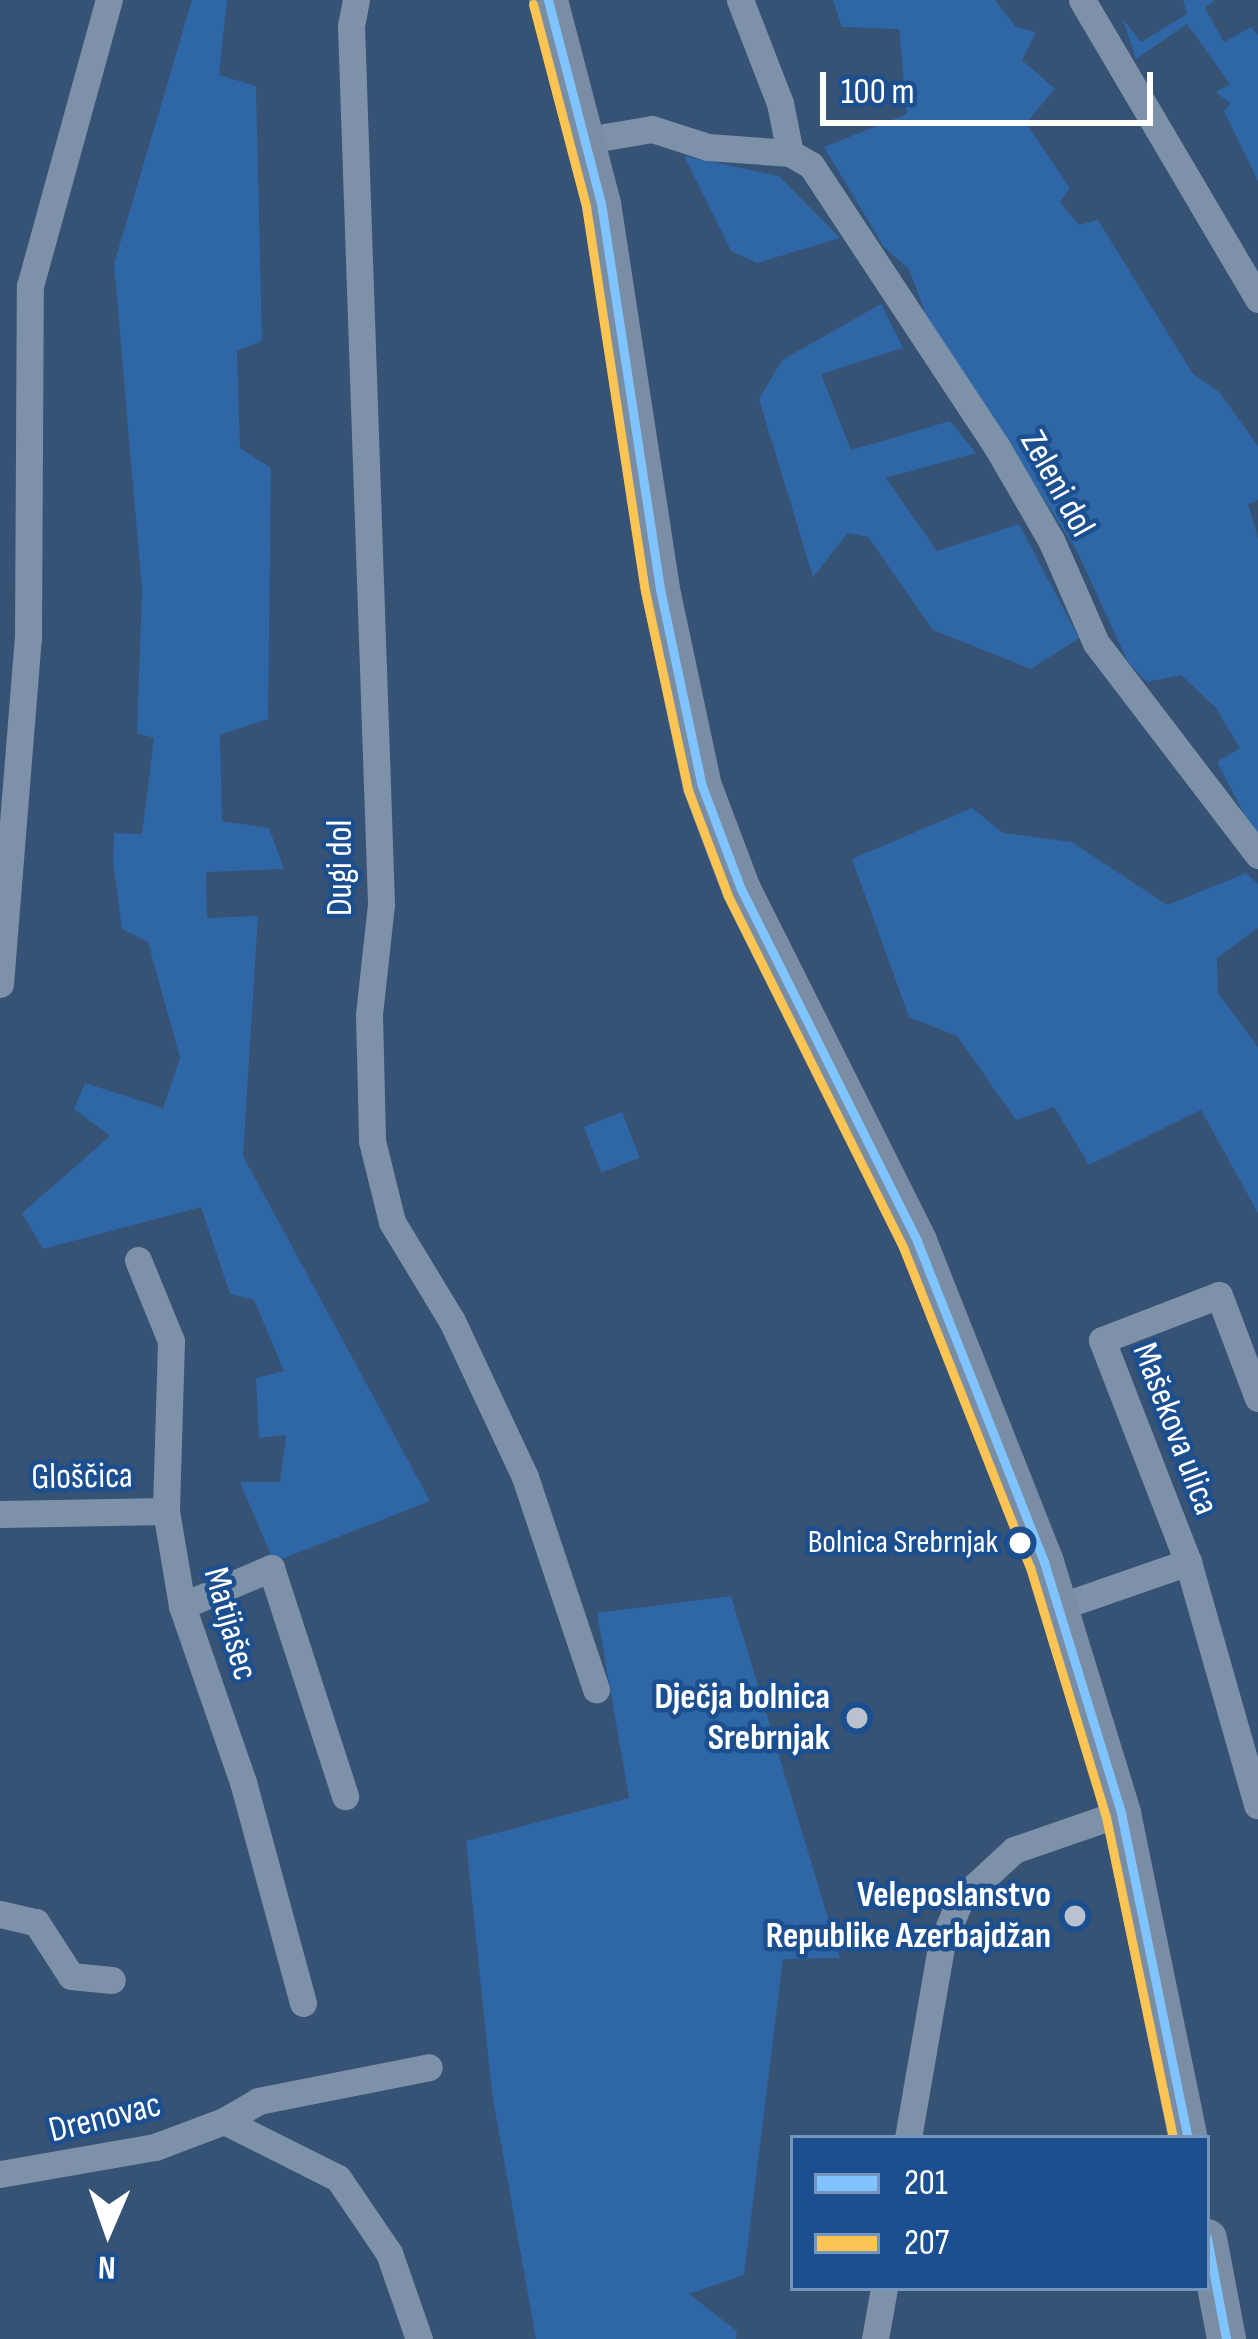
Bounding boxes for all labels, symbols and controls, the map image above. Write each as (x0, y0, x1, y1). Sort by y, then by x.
scale bar (826, 48, 1159, 122)
text: 100 m (841, 71, 915, 114)
street label: Zeleni dol (1010, 424, 1104, 544)
street label: Dugi dol (319, 820, 363, 916)
street label: Mašekova ulica (1123, 1337, 1227, 1521)
street label: Gloščica (31, 1455, 133, 1499)
place label: Bolnica Srebrnjak (808, 1523, 998, 1563)
marker: Bolnica Srebrnjak (1009, 1532, 1031, 1554)
street label: Matijašec (193, 1563, 267, 1685)
place label: Dječja bolnica Srebrnjak (654, 1675, 830, 1760)
marker: Dječja bolnica Srebrnjak (841, 1702, 873, 1734)
place label: Veleposlanstvo Republike Azerbajdžan (766, 1873, 1051, 1958)
marker: Veleposlanstvo Republike Azerbajdžan (1062, 1903, 1088, 1929)
street label: Drenovac (45, 2083, 165, 2153)
legend (790, 2135, 1210, 2291)
text: 201 (904, 2162, 948, 2205)
north arrow (48, 2171, 168, 2291)
text: 207 (904, 2222, 949, 2265)
text: N (97, 2247, 116, 2287)

